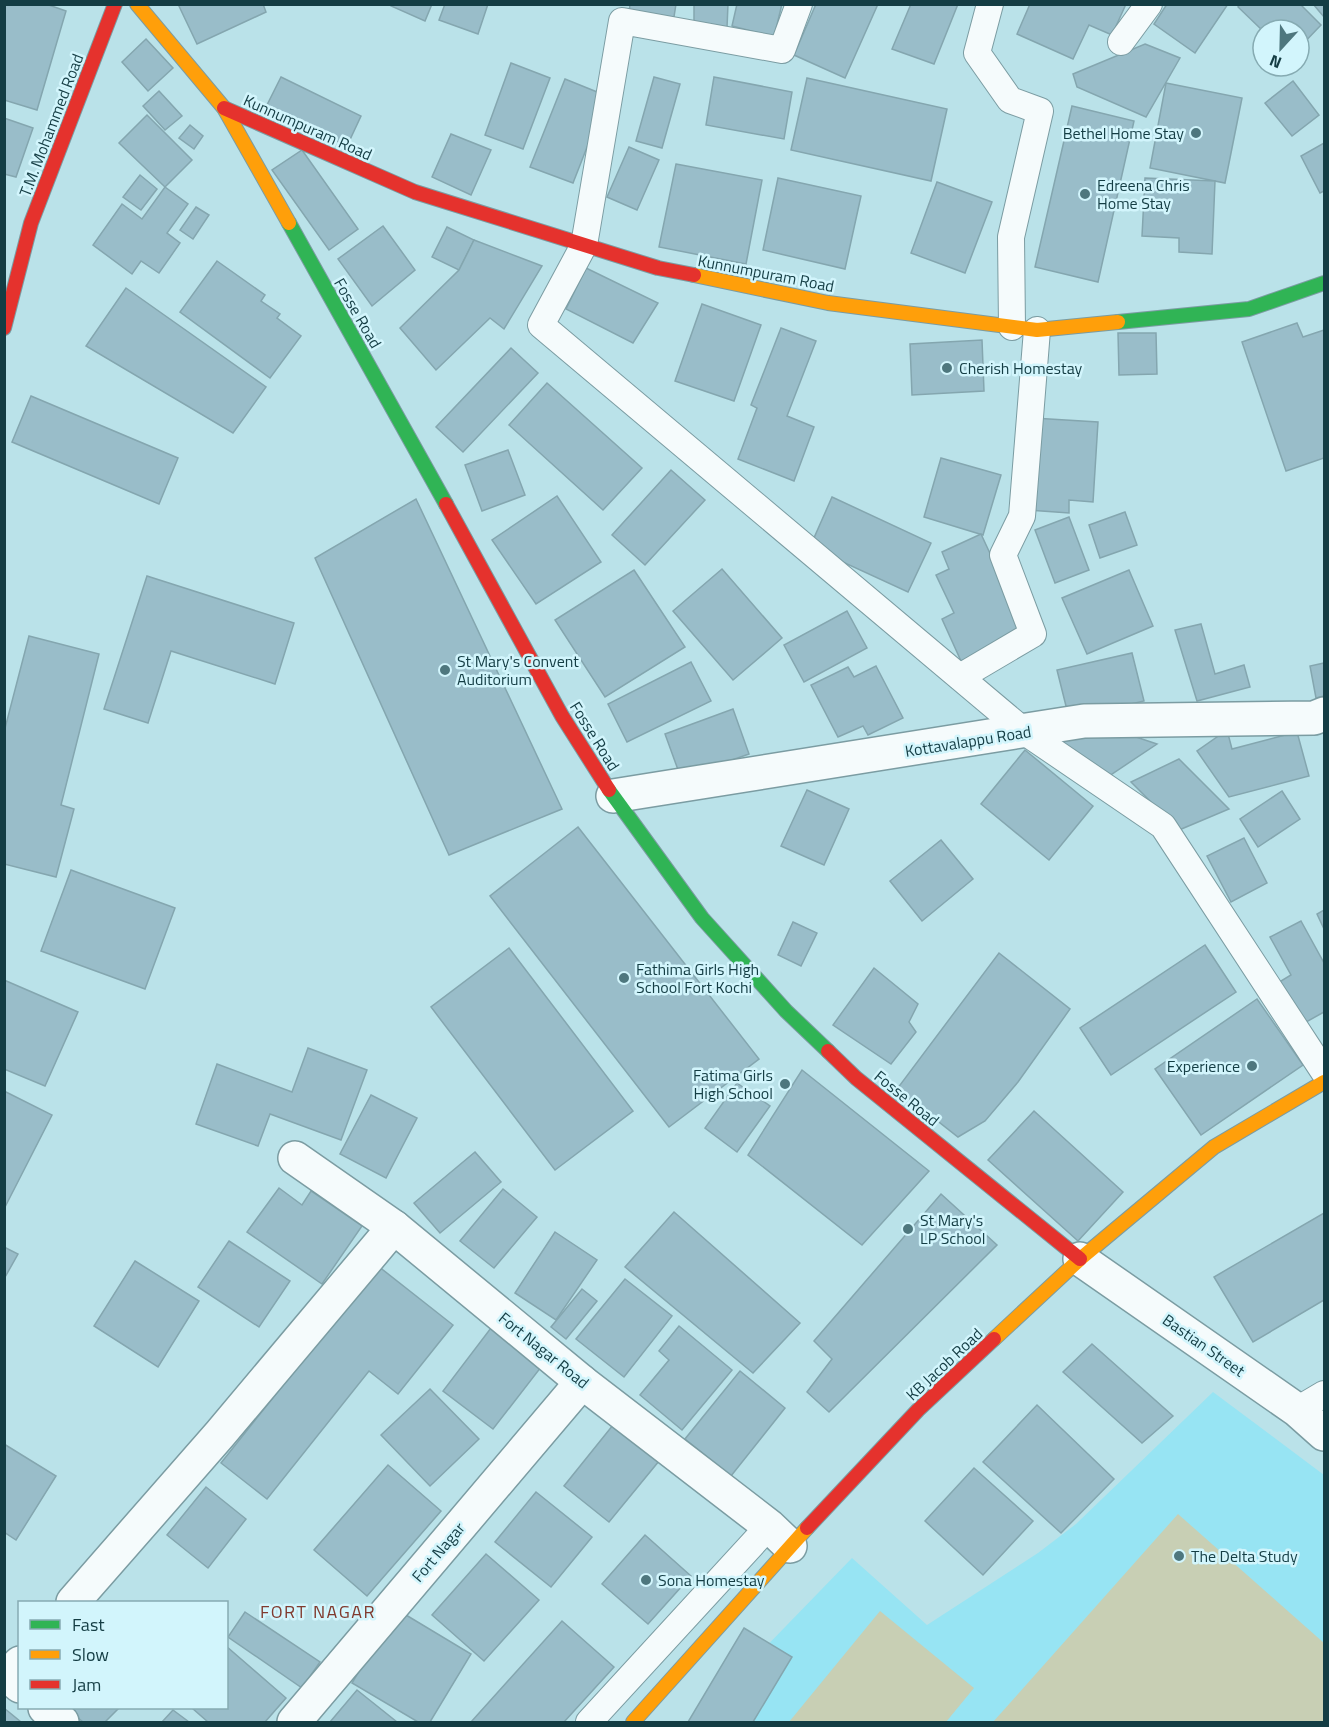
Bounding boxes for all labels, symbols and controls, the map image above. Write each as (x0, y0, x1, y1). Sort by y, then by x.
north arrow (1251, 18, 1311, 78)
text: N (1266, 49, 1285, 75)
street label: T.M. Mohammed Road (13, 50, 89, 200)
street label: Kunnumpuram Road (240, 88, 376, 166)
place label: Bethel Home Stay (1063, 121, 1184, 145)
marker: Bethel Home Stay (1189, 126, 1203, 140)
place label: Edreena Chris Home Stay (1097, 173, 1190, 215)
marker: Edreena Chris Home Stay (1078, 187, 1092, 201)
street label: Kunnumpuram Road (696, 248, 836, 298)
street label: Fosse Road (328, 273, 388, 353)
place label: Cherish Homestay (959, 356, 1083, 380)
marker: Cherish Homestay (940, 361, 954, 375)
place label: St Mary's Convent Auditorium (457, 649, 579, 691)
marker: St Mary's Convent Auditorium (438, 663, 452, 677)
street label: Fosse Road (564, 697, 626, 775)
street label: Kottavalappu Road (903, 719, 1033, 763)
place label: Fathima Girls High School Fort Kochi (636, 957, 759, 999)
marker: Fathima Girls High School Fort Kochi (617, 971, 631, 985)
place label: Experience (1167, 1054, 1240, 1078)
marker: Experience (1245, 1059, 1259, 1073)
place label: Fatima Girls High School (693, 1063, 773, 1105)
street label: Fosse Road (869, 1064, 945, 1132)
marker: Fatima Girls High School (778, 1077, 792, 1091)
place label: St Mary's LP School (920, 1208, 986, 1250)
marker: St Mary's LP School (901, 1222, 915, 1236)
street label: Fort Nagar Road (494, 1306, 594, 1394)
street label: Bastian Street (1158, 1308, 1250, 1383)
street label: KB Jacob Road (900, 1322, 988, 1406)
street label: Fort Nagar (406, 1516, 471, 1587)
place label: The Delta Study (1191, 1544, 1298, 1568)
marker: The Delta Study (1172, 1549, 1186, 1563)
place label: Sona Homestay (658, 1568, 765, 1592)
marker: Sona Homestay (639, 1573, 653, 1587)
district label: FORT NAGAR (260, 1598, 376, 1625)
legend (18, 1601, 228, 1709)
text: Fast (72, 1611, 105, 1638)
text: Slow (72, 1641, 109, 1668)
text: Jam (72, 1671, 101, 1698)

